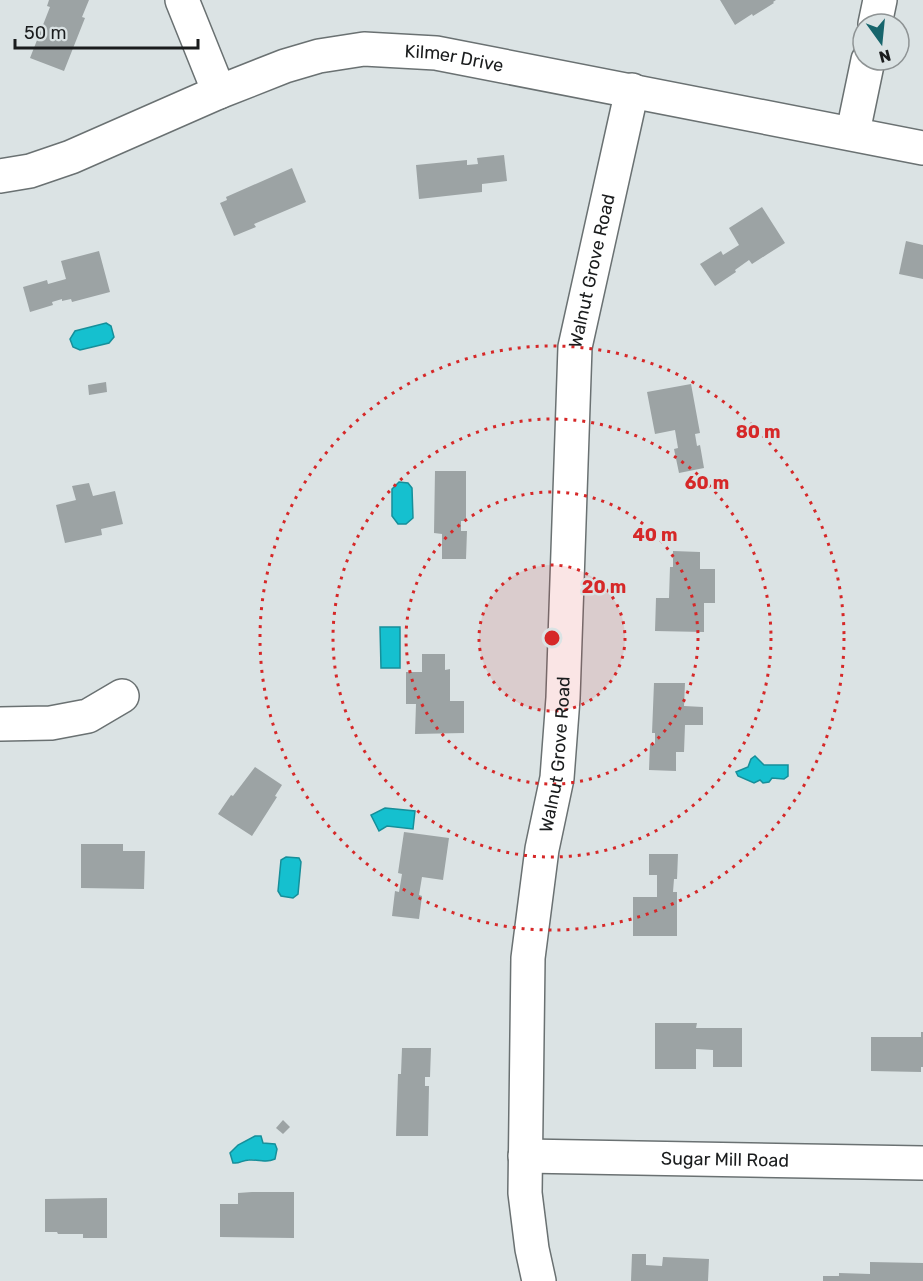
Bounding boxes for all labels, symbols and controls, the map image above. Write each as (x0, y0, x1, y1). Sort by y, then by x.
scale bar (15, 12, 198, 50)
north arrow (851, 12, 911, 72)
text: 50 m (24, 22, 67, 44)
street label: Kilmer Drive (404, 40, 505, 77)
text: N (877, 45, 893, 67)
street label: Walnut Grove Road (564, 192, 620, 350)
text: 80 m (736, 421, 780, 443)
text: 60 m (685, 472, 729, 494)
text: 40 m (633, 524, 677, 546)
text: 20 m (582, 576, 626, 598)
centre of rings (542, 628, 562, 648)
street label: Walnut Grove Road (535, 676, 575, 834)
street label: Sugar Mill Road (661, 1147, 789, 1172)

